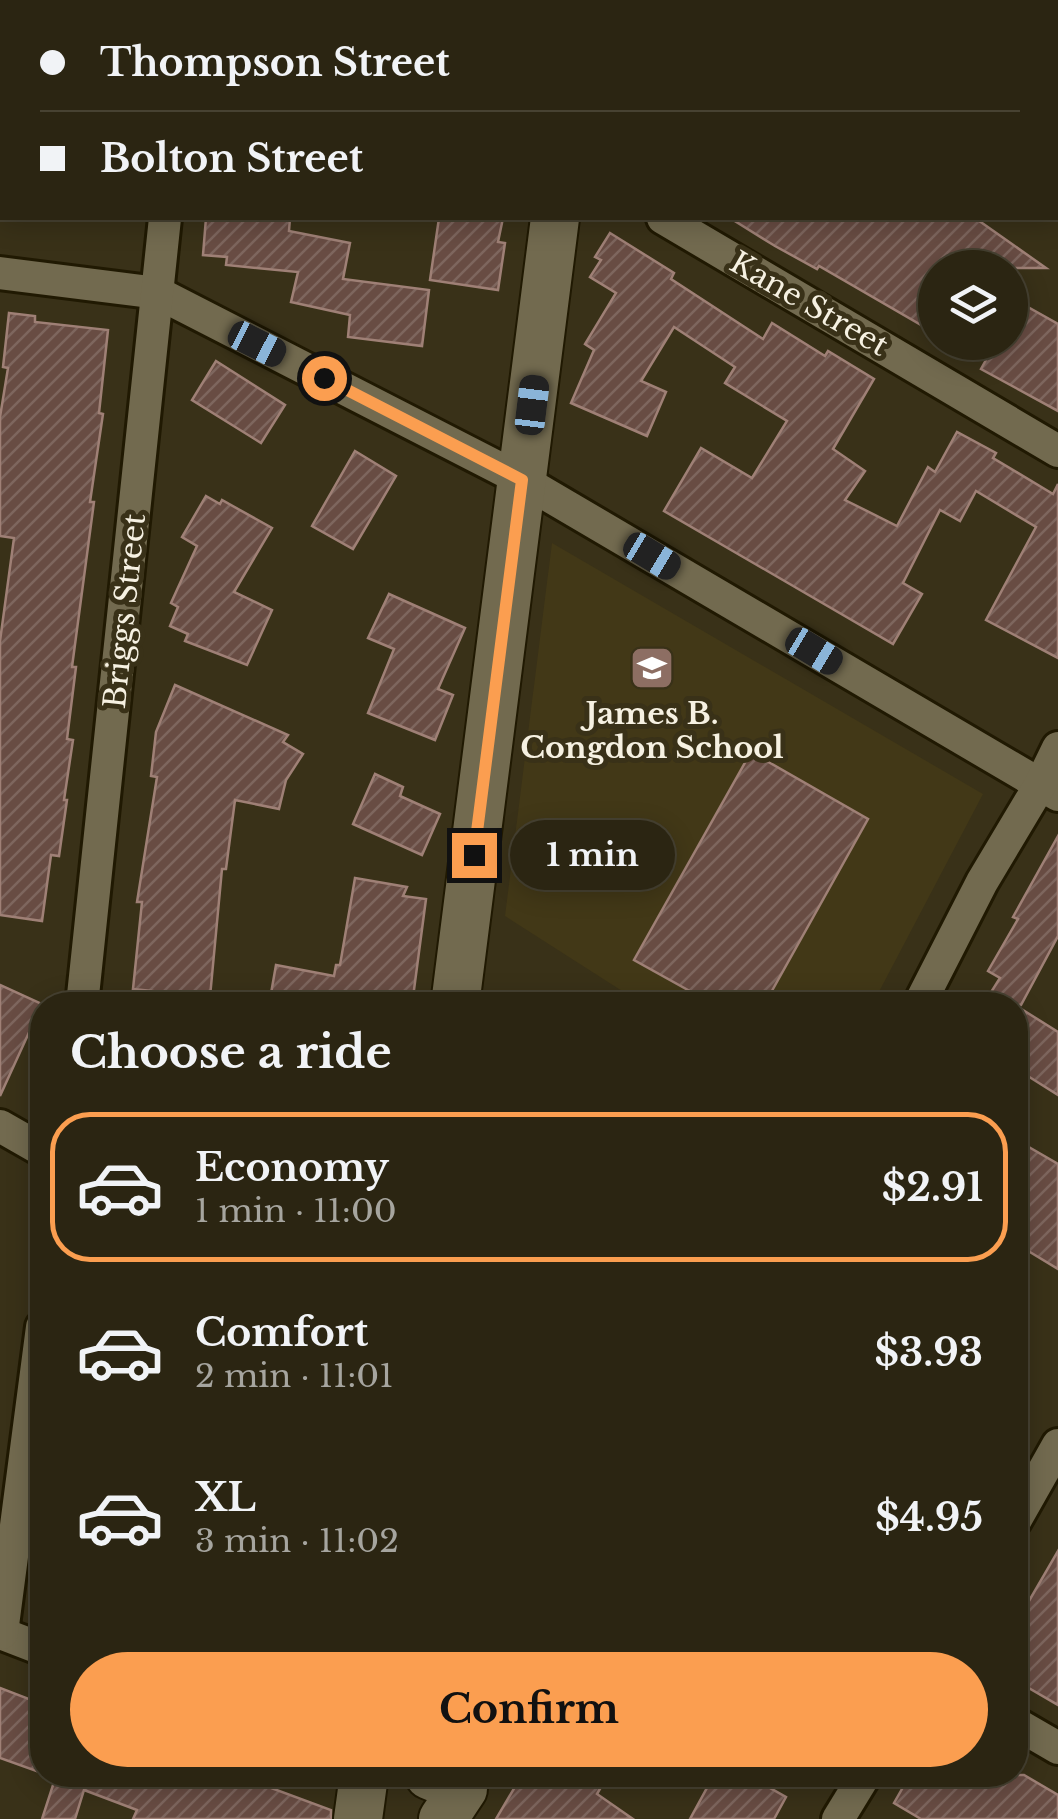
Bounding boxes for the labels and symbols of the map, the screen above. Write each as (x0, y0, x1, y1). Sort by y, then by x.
street label: Kane Street (723, 243, 896, 364)
car (223, 317, 291, 371)
route start (302, 356, 347, 401)
car (513, 373, 551, 437)
street label: Briggs Street (96, 511, 153, 710)
car (619, 528, 685, 584)
car (781, 623, 847, 679)
school or university icon: James B. Congdon School (629, 645, 675, 691)
place label: James B. Congdon School (520, 695, 784, 766)
callout: 1 min (509, 820, 674, 890)
route end (452, 833, 497, 878)

